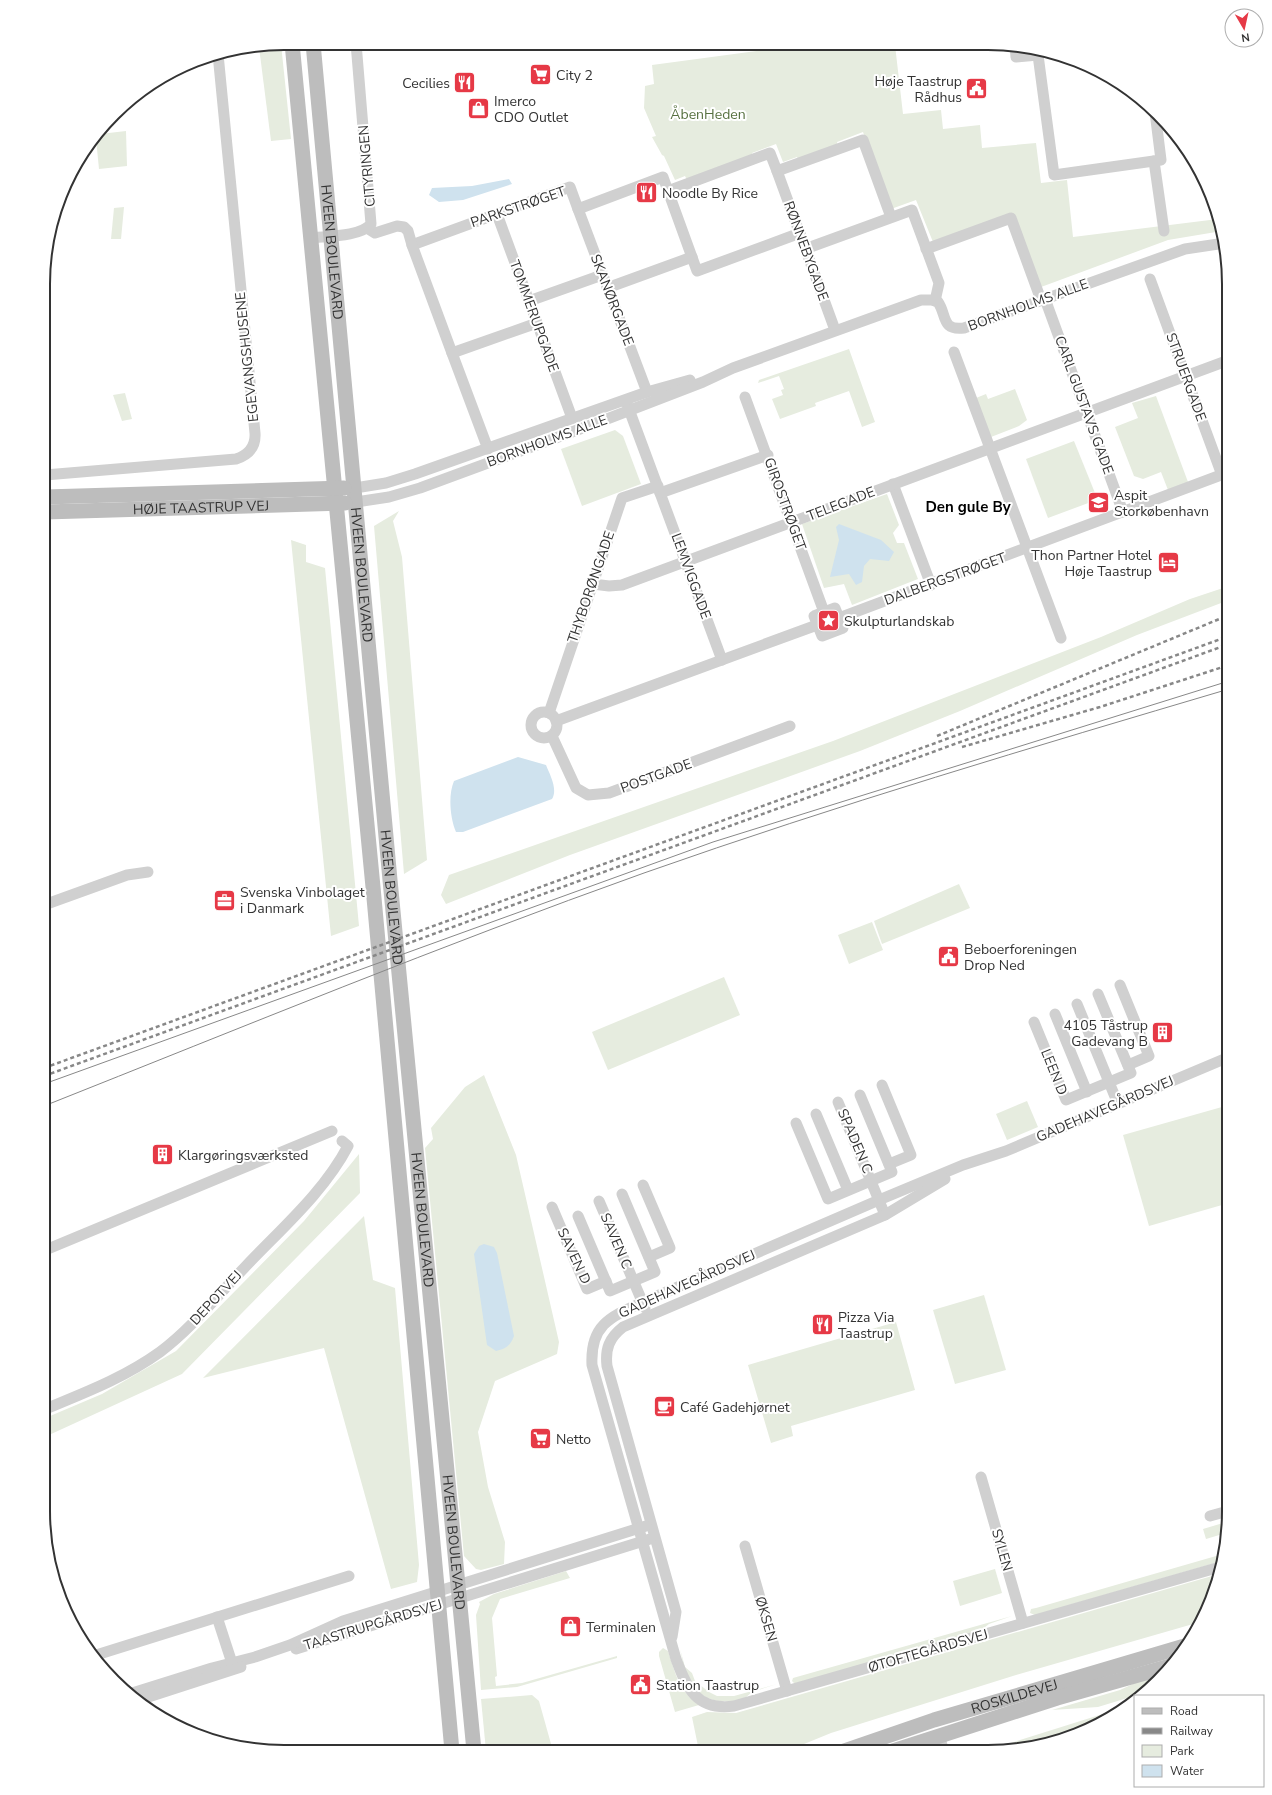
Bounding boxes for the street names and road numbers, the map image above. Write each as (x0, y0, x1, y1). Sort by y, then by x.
street label: CITYRINGEN (354, 124, 380, 208)
street label: PARKSTRØGET (468, 182, 569, 232)
street label: HVEEN BOULEVARD (317, 184, 348, 321)
street label: RØNNEBYGADE (779, 198, 833, 304)
street label: SKANØRGADE (586, 252, 638, 348)
street label: TOMMERUPGADE (505, 257, 563, 375)
street label: BORNHOLMS ALLE (965, 274, 1091, 336)
street label: EGEVANGSHUSENE (231, 291, 263, 423)
street label: STRUERGADE (1161, 330, 1211, 424)
street label: CARL GUSTAVS GADE (1050, 333, 1118, 477)
street label: BORNHOLMS ALLE (484, 410, 610, 472)
street label: GIROSTRØGET (759, 455, 811, 553)
street label: TELEGADE (804, 482, 878, 526)
street label: HØJE TAASTRUP VEJ (133, 496, 269, 519)
street label: HVEEN BOULEVARD (346, 506, 378, 643)
street label: THYBORØNGADE (563, 529, 619, 645)
street label: LEMVIGGADE (667, 530, 715, 622)
street label: DALBERGSTRØGET (881, 548, 1009, 610)
street label: POSTGADE (618, 754, 694, 798)
street label: HVEEN BOULEVARD (376, 829, 408, 966)
street label: LEEN D (1036, 1046, 1072, 1098)
street label: GADEHAVEGÅRDSVEJ (1033, 1071, 1177, 1147)
street label: SPADEN C (833, 1106, 877, 1176)
street label: HVEEN BOULEVARD (407, 1151, 439, 1288)
street label: SAVEN C (596, 1210, 636, 1272)
street label: SAVEN D (553, 1225, 595, 1287)
street label: GADEHAVEGÅRDSVEJ (616, 1245, 758, 1323)
street label: DEPOTVEJ (186, 1267, 246, 1329)
street label: HVEEN BOULEVARD (438, 1474, 470, 1611)
street label: SYLEN (987, 1527, 1017, 1573)
street label: ØKSEN (750, 1594, 782, 1644)
street label: TAASTRUPGÅRDSVEJ (301, 1595, 445, 1655)
street label: ØTOFTEGÅRDSVEJ (866, 1625, 990, 1677)
street label: ROSKILDEVEJ (969, 1675, 1060, 1718)

